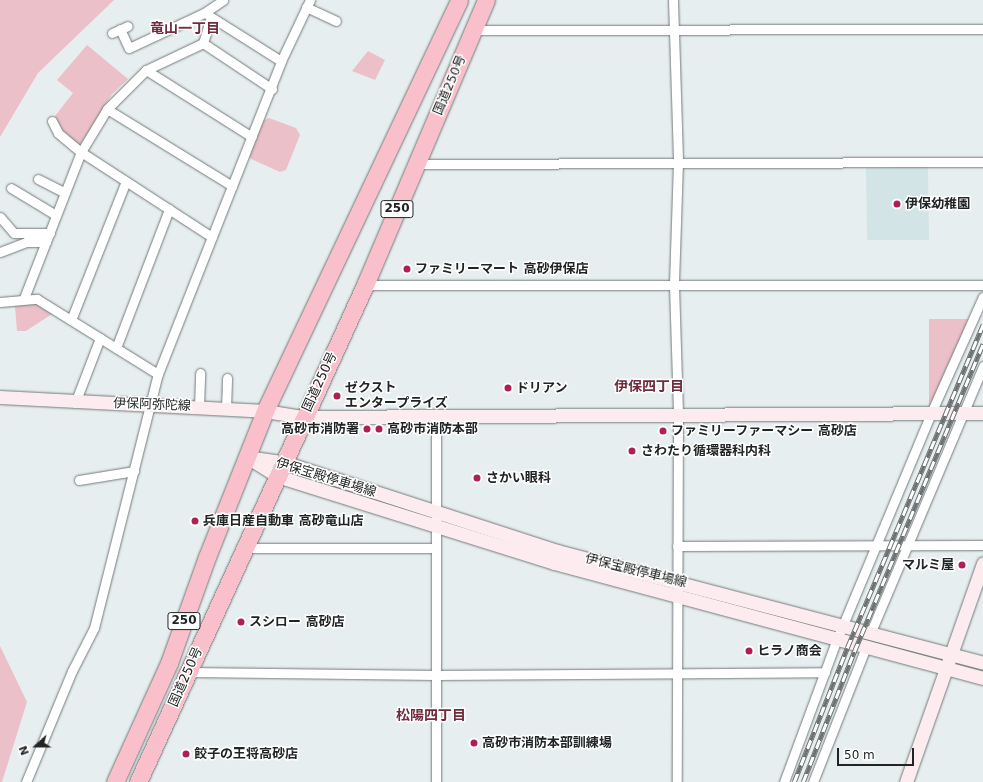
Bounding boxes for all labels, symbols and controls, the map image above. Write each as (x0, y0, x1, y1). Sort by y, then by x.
district label: 竜山一丁目 (150, 20, 220, 36)
street label: 国道250号 (430, 53, 470, 117)
place label: 伊保幼稚園 (905, 196, 970, 212)
road number: 250 (380, 199, 414, 219)
marker: 伊保幼稚園 (892, 199, 902, 209)
place label: ファミリーマート 高砂伊保店 (415, 261, 589, 277)
marker: ファミリーマート 高砂伊保店 (402, 264, 412, 274)
street label: 国道250号 (299, 350, 341, 414)
district label: 伊保四丁目 (614, 378, 684, 394)
place label: ドリアン (516, 380, 568, 396)
place label: ゼクスト エンタープライズ (345, 381, 449, 412)
marker: ドリアン (503, 383, 513, 393)
marker: ゼクスト エンタープライズ (332, 391, 342, 401)
street label: 伊保阿弥陀線 (113, 396, 191, 414)
place label: 高砂市消防署 (281, 421, 359, 437)
place label: 高砂市消防本部 (387, 421, 478, 437)
place label: ファミリーファーマシー 高砂店 (671, 423, 858, 439)
marker: 高砂市消防署 (362, 424, 372, 434)
marker: 高砂市消防本部 (374, 424, 384, 434)
marker: ファミリーファーマシー 高砂店 (658, 426, 668, 436)
place label: さわたり循環器科内科 (641, 443, 771, 459)
marker: さわたり循環器科内科 (626, 445, 638, 457)
street label: 伊保宝殿停車場線 (274, 455, 378, 501)
place label: さかい眼科 (486, 470, 551, 486)
marker: さかい眼科 (471, 472, 483, 484)
place label: 兵庫日産自動車 高砂竜山店 (203, 513, 364, 529)
marker: 兵庫日産自動車 高砂竜山店 (190, 516, 200, 526)
street label: 伊保宝殿停車場線 (584, 551, 688, 591)
place label: マルミ屋 (902, 557, 954, 573)
marker: マルミ屋 (957, 560, 967, 570)
road number: 250 (167, 611, 201, 631)
place label: スシロー 高砂店 (249, 614, 345, 630)
marker: スシロー 高砂店 (236, 617, 246, 627)
place label: ヒラノ商会 (757, 643, 822, 659)
street label: 国道250号 (166, 645, 206, 709)
marker: ヒラノ商会 (744, 646, 754, 656)
district label: 松陽四丁目 (396, 707, 466, 723)
north arrow (16, 726, 56, 766)
place label: 高砂市消防本部訓練場 (482, 735, 612, 751)
marker: 高砂市消防本部訓練場 (469, 738, 479, 748)
scale bar (839, 740, 916, 766)
text: N (17, 744, 32, 757)
place label: 餃子の王将高砂店 (194, 746, 298, 762)
text: 50 m (844, 748, 875, 762)
marker: 餃子の王将高砂店 (181, 749, 191, 759)

